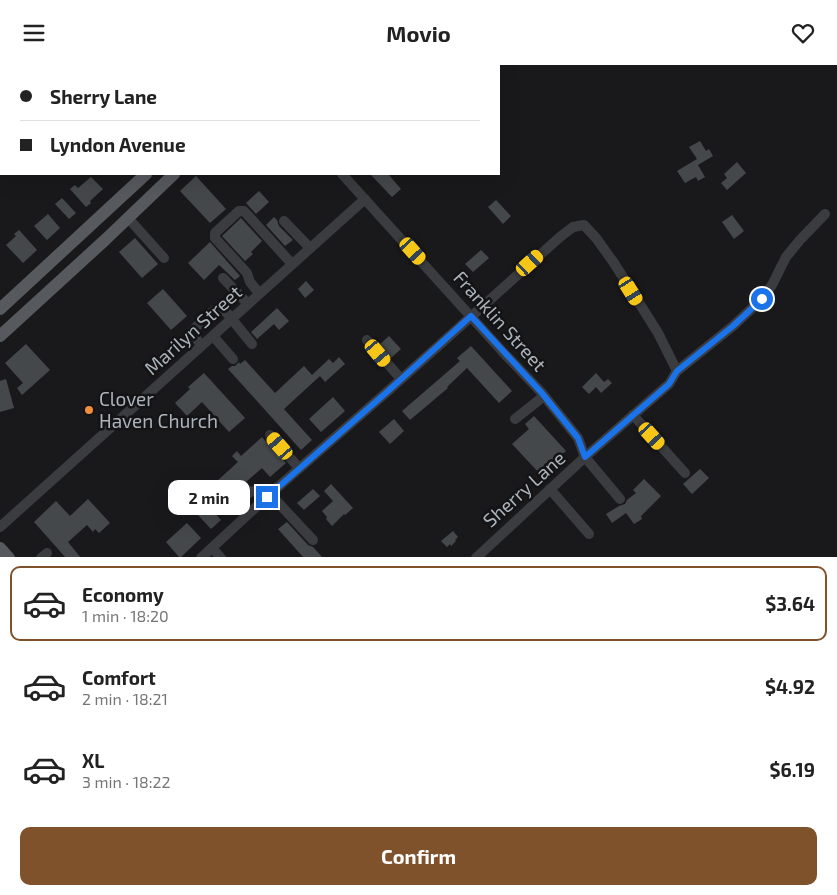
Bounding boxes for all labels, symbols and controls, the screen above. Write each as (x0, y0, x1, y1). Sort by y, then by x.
icon: menu (20, 19, 48, 47)
icon: heart (789, 19, 817, 47)
text: Movio (386, 20, 451, 46)
text: Sherry Lane (50, 85, 157, 108)
text: Lyndon Avenue (50, 133, 186, 156)
car (397, 235, 428, 267)
car (513, 247, 546, 279)
street label: Franklin Street (449, 266, 551, 376)
car (616, 274, 645, 308)
street label: Marilyn Street (139, 280, 246, 379)
route start (751, 288, 773, 310)
car (362, 337, 393, 369)
place label: Clover Haven Church (99, 387, 218, 432)
marker: Clover Haven Church (83, 404, 95, 416)
car (636, 420, 667, 452)
car (264, 430, 295, 462)
street label: Sherry Lane (478, 446, 569, 531)
callout: 2 min (167, 479, 250, 515)
route end (256, 486, 278, 508)
text: 2 min (189, 488, 229, 507)
icon: car (22, 581, 67, 626)
text: Economy (82, 583, 164, 606)
text: $3.64 (765, 592, 815, 615)
text: 1 min · 18:20 (82, 606, 169, 625)
icon: car (22, 664, 67, 709)
text: Comfort (82, 666, 156, 689)
text: $4.92 (765, 675, 815, 698)
text: 2 min · 18:21 (82, 689, 168, 708)
icon: car (22, 747, 67, 792)
text: XL (82, 749, 104, 772)
text: $6.19 (770, 758, 815, 781)
text: 3 min · 18:22 (82, 772, 171, 791)
button: Confirm (20, 827, 817, 885)

